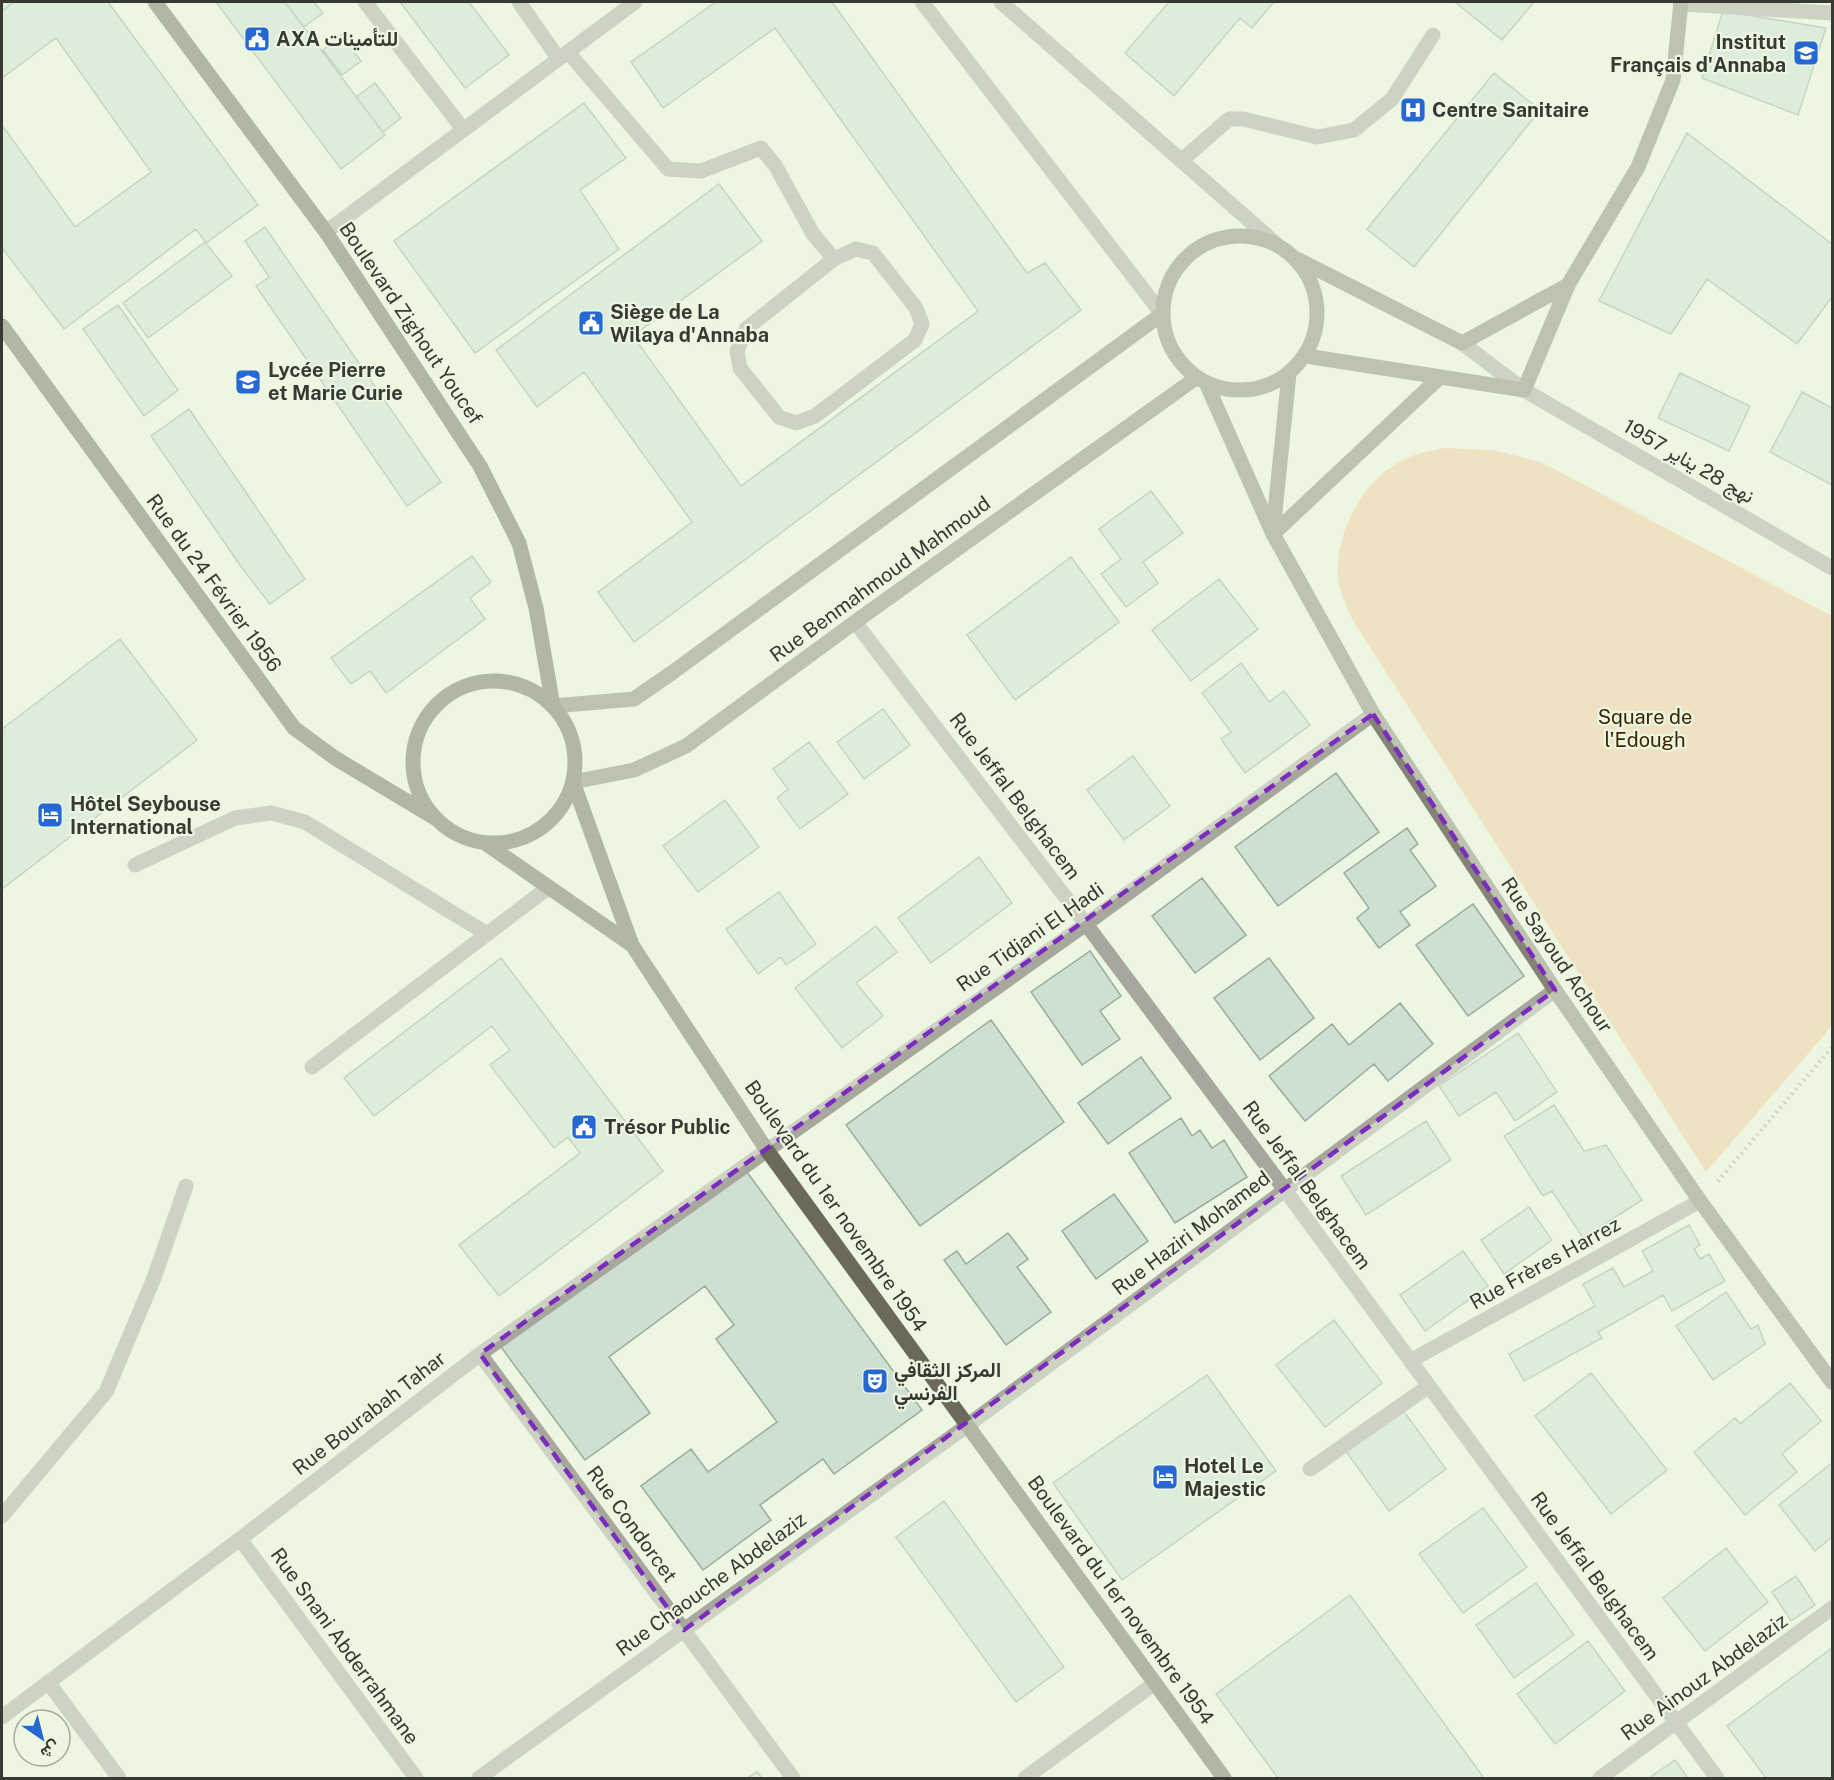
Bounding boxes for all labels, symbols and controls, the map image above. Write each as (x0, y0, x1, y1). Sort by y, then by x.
public building icon: AXA للتأمينات (242, 24, 272, 54)
place label: AXA للتأمينات (276, 27, 398, 51)
place label: Institut Français d'Annaba (1610, 30, 1786, 77)
school or university icon: Institut Français d'Annaba (1791, 38, 1821, 68)
hospital icon: Centre Sanitaire (1398, 95, 1428, 125)
place label: Centre Sanitaire (1432, 98, 1589, 122)
street label: Boulevard Zighout Youcef (334, 217, 488, 429)
place label: Siège de La Wilaya d'Annaba (610, 300, 769, 347)
public building icon: Siège de La Wilaya d'Annaba (576, 308, 606, 338)
place label: Lycée Pierre et Marie Curie (268, 358, 403, 405)
school or university icon: Lycée Pierre et Marie Curie (233, 367, 263, 397)
street label: نهج 28 يناير 1957 (1618, 414, 1759, 510)
street label: Rue du 24 Février 1956 (141, 489, 287, 677)
street label: Rue Benmahmoud Mahmoud (765, 491, 995, 667)
park label: Square de l'Edough (1598, 705, 1692, 752)
street label: Rue Jeffal Belghacem (944, 708, 1086, 884)
place label: Hôtel Seybouse International (70, 792, 221, 839)
hotel icon: Hôtel Seybouse International (35, 800, 65, 830)
street label: Rue Sayoud Achour (1496, 873, 1618, 1037)
street label: Rue Tidjani El Hadi (952, 877, 1108, 997)
street label: Boulevard du 1er novembre 1954 (740, 1076, 932, 1336)
street label: Rue Jeffal Belghacem (1238, 1096, 1376, 1274)
public building icon: Trésor Public (569, 1112, 599, 1142)
place label: Trésor Public (604, 1115, 730, 1139)
street label: Rue Haziri Mohamed (1107, 1166, 1275, 1300)
street label: Rue Frères Harrez (1466, 1212, 1624, 1314)
street label: Rue Bourabah Tahar (288, 1346, 450, 1480)
place label: المركز الثقافي الفرنسي (894, 1358, 1001, 1410)
theatre icon: المركز الثقافي الفرنسي (860, 1366, 890, 1396)
place label: Hotel Le Majestic (1184, 1454, 1266, 1501)
street label: Rue Condorcet (582, 1461, 682, 1587)
hotel icon: Hotel Le Majestic (1150, 1462, 1180, 1492)
street label: Boulevard du 1er novembre 1954 (1023, 1471, 1219, 1729)
street label: Rue Jeffal Belghacem (1526, 1487, 1664, 1665)
street label: Rue Chaouche Abdelaziz (611, 1507, 811, 1661)
street label: Rue Snani Abderrahmane (266, 1543, 424, 1749)
street label: Rue Ainouz Abdelaziz (1616, 1609, 1792, 1745)
north arrow (12, 1708, 72, 1768)
text: ش (37, 1737, 64, 1763)

